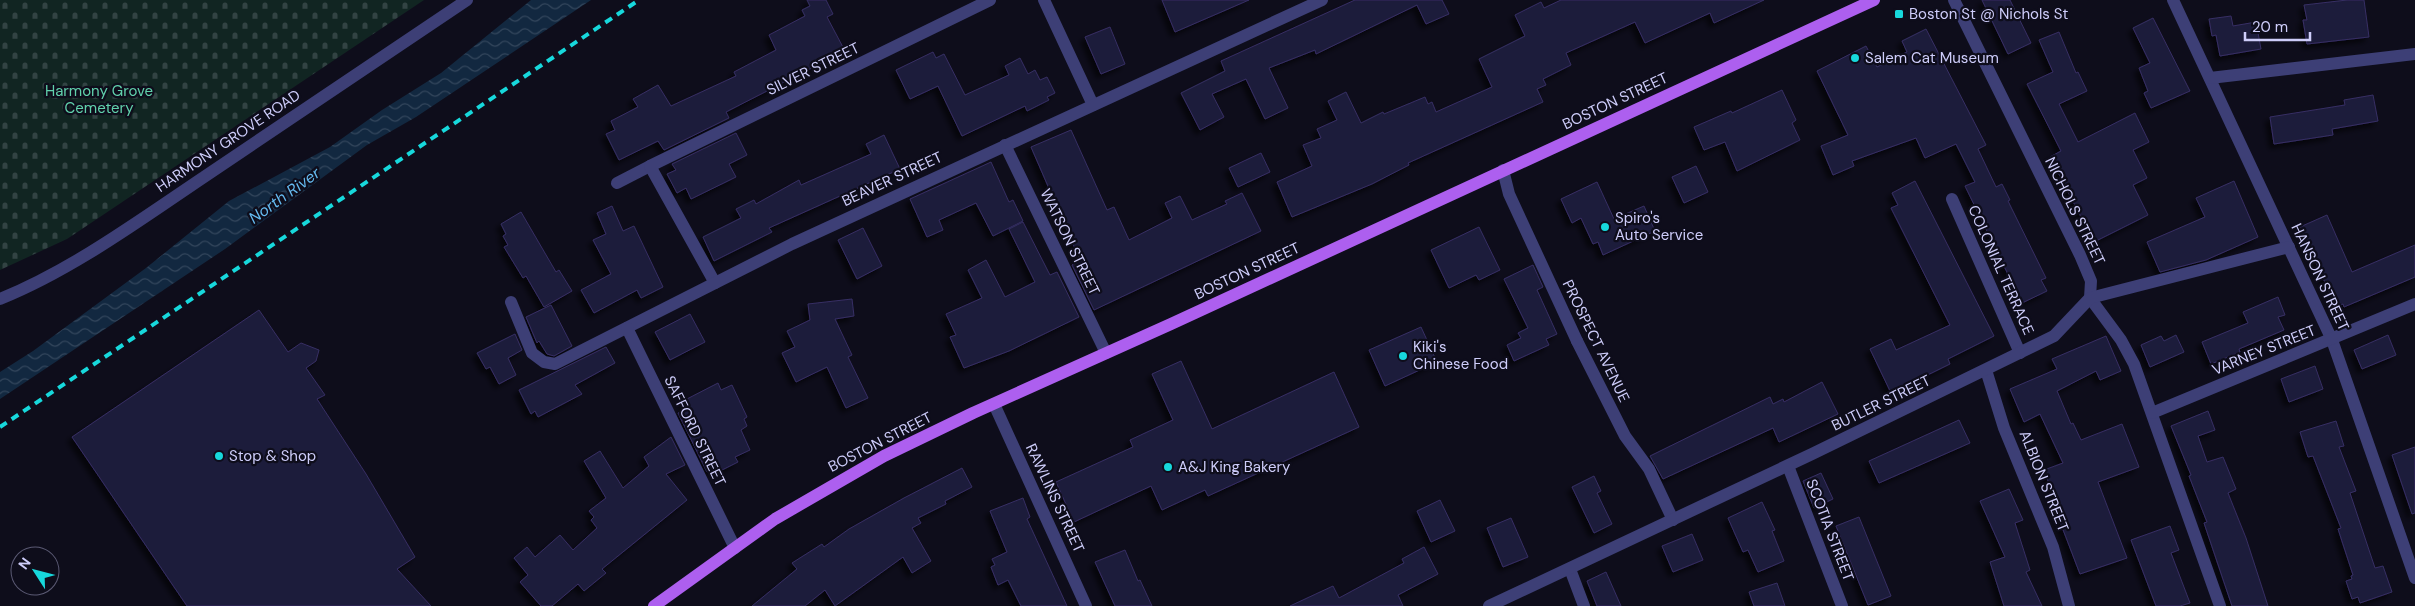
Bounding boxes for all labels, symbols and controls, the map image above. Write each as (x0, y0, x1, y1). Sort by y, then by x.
place label: Boston St @ Nichols St (1909, 4, 2069, 24)
marker: Boston St @ Nichols St (1893, 8, 1905, 20)
scale bar (2245, 10, 2310, 42)
text: 20 m (2252, 17, 2288, 37)
street label: SILVER STREET (763, 38, 863, 100)
place label: Salem Cat Museum (1865, 48, 1999, 68)
marker: Salem Cat Museum (1849, 52, 1861, 64)
street label: BOSTON STREET (1559, 68, 1671, 134)
park label: Harmony Grove Cemetery (45, 81, 153, 118)
street label: HARMONY GROVE ROAD (152, 85, 304, 197)
street label: BEAVER STREET (839, 147, 945, 211)
street label: NICHOLS STREET (2040, 154, 2110, 268)
water label: North River (244, 162, 325, 228)
street label: WATSON STREET (1036, 185, 1104, 299)
street label: COLONIAL TERRACE (1963, 202, 2039, 338)
place label: Spiro's Auto Service (1615, 208, 1703, 245)
street label: HANSON STREET (2286, 220, 2354, 334)
marker: Spiro's Auto Service (1599, 221, 1611, 233)
street label: BOSTON STREET (1191, 238, 1303, 304)
street label: PROSPECT AVENUE (1558, 277, 1634, 405)
street label: VARNEY STREET (2209, 320, 2319, 380)
place label: Kiki's Chinese Food (1413, 337, 1508, 374)
marker: Kiki's Chinese Food (1397, 350, 1409, 362)
street label: BUTLER STREET (1828, 370, 1934, 436)
street label: SAFFORD STREET (660, 372, 730, 490)
street label: BOSTON STREET (825, 407, 935, 477)
street label: ALBION STREET (2015, 427, 2073, 535)
street label: RAWLINS STREET (1021, 440, 1089, 556)
place label: Stop & Shop (229, 446, 316, 466)
marker: Stop & Shop (213, 450, 225, 462)
place label: A&J King Bakery (1178, 457, 1291, 477)
marker: A&J King Bakery (1162, 461, 1174, 473)
street label: SCOTIA STREET (1801, 476, 1859, 584)
north arrow (10, 546, 60, 596)
text: N (14, 554, 35, 573)

